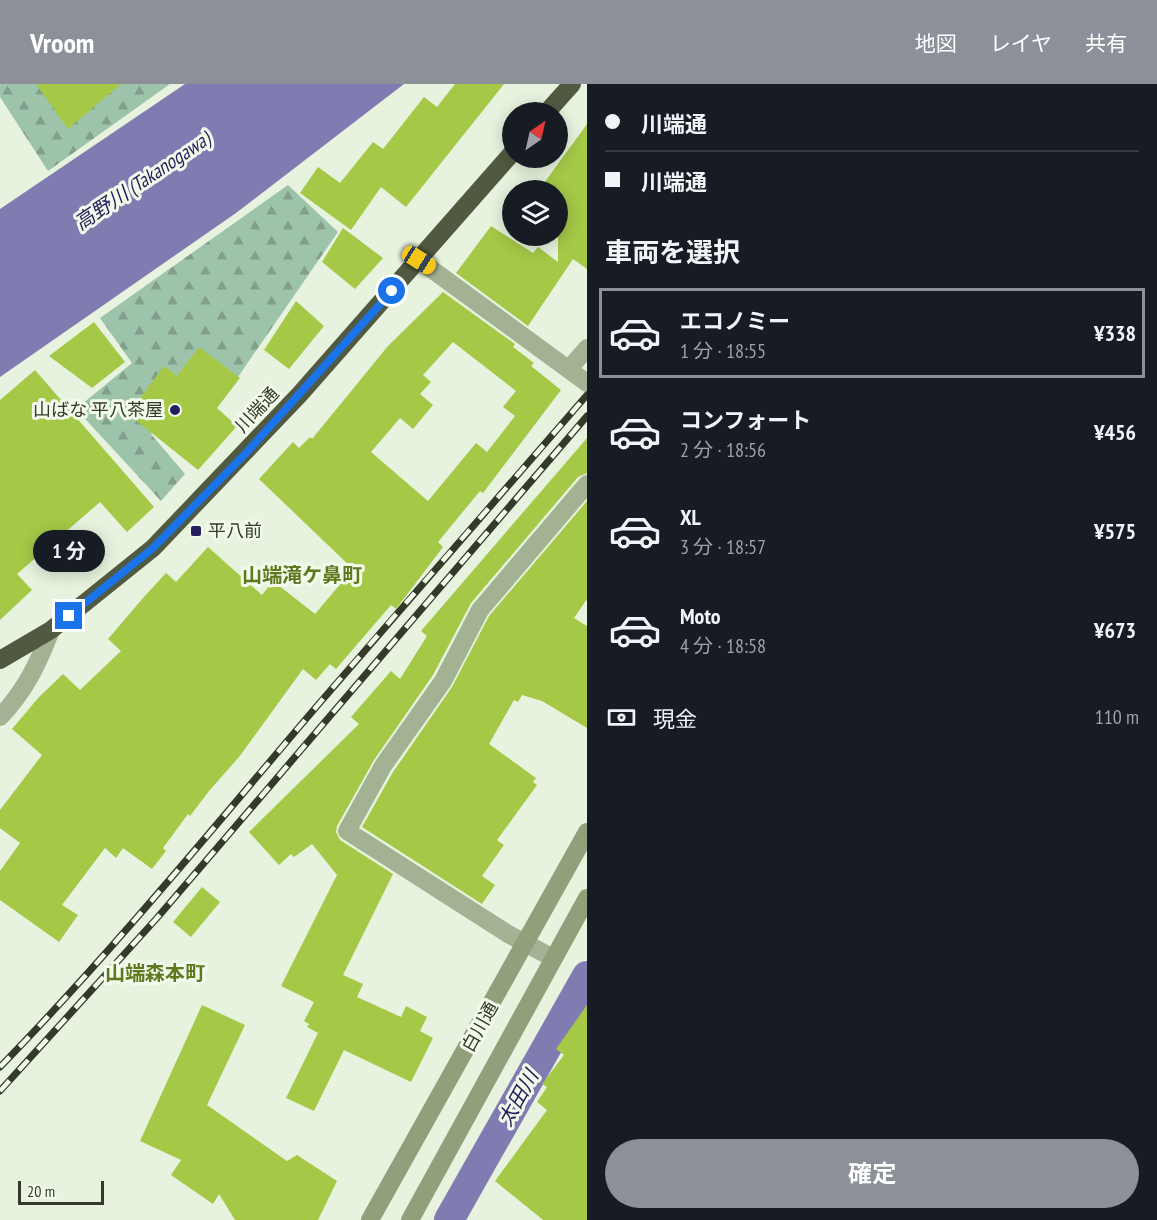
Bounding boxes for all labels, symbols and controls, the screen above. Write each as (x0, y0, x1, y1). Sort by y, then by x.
text: Vroom (30, 24, 94, 61)
text: 地図 (915, 30, 957, 57)
text: レイヤ (990, 30, 1052, 57)
text: 共有 (1085, 30, 1127, 57)
north arrow (502, 102, 568, 168)
map controls (502, 102, 568, 246)
text: 川端通 (641, 110, 707, 138)
water label: 高野川 (Takanogawa) (69, 125, 217, 236)
text: 川端通 (641, 168, 707, 196)
button: layers (502, 180, 568, 246)
text: 車両を選択 (605, 235, 740, 269)
car (399, 243, 439, 277)
route start (378, 277, 405, 304)
icon: car (608, 306, 662, 360)
text: エコノミー (680, 307, 790, 335)
text: ¥338 (1094, 319, 1136, 347)
text: 1 分 · 18:55 (680, 338, 766, 364)
street label: 川端通 (230, 382, 283, 437)
place label: 山ばな 平八茶屋 (33, 398, 163, 421)
marker: 山ばな 平八茶屋 (168, 403, 182, 417)
icon: car (608, 405, 662, 459)
text: コンフォート (680, 406, 811, 434)
text: ¥456 (1094, 418, 1136, 446)
text: 2 分 · 18:56 (680, 437, 766, 463)
text: XL (680, 503, 701, 531)
icon: car (608, 504, 662, 558)
text: ¥575 (1094, 517, 1136, 545)
place label: 平八前 (208, 519, 262, 542)
marker: 平八前 (189, 524, 203, 538)
callout: 1 分 (33, 529, 105, 571)
text: 3 分 · 18:57 (680, 534, 766, 560)
text: 1 分 (52, 538, 86, 564)
district label: 山端滝ケ鼻町 (242, 562, 362, 588)
route end (55, 602, 82, 629)
text: Moto (680, 602, 721, 630)
icon: car (608, 603, 662, 657)
text: ¥673 (1094, 616, 1136, 644)
text: 4 分 · 18:58 (680, 633, 766, 659)
icon: cash (605, 701, 638, 734)
text: 110 m (1095, 704, 1139, 730)
text: 現金 (653, 705, 697, 733)
district label: 山端森本町 (105, 960, 205, 986)
street label: 白川通 (456, 998, 503, 1056)
water label: 太田川 (492, 1064, 545, 1131)
button: 確定 (605, 1139, 1139, 1208)
scale bar (18, 1178, 104, 1206)
text: 20 m (27, 1181, 55, 1201)

